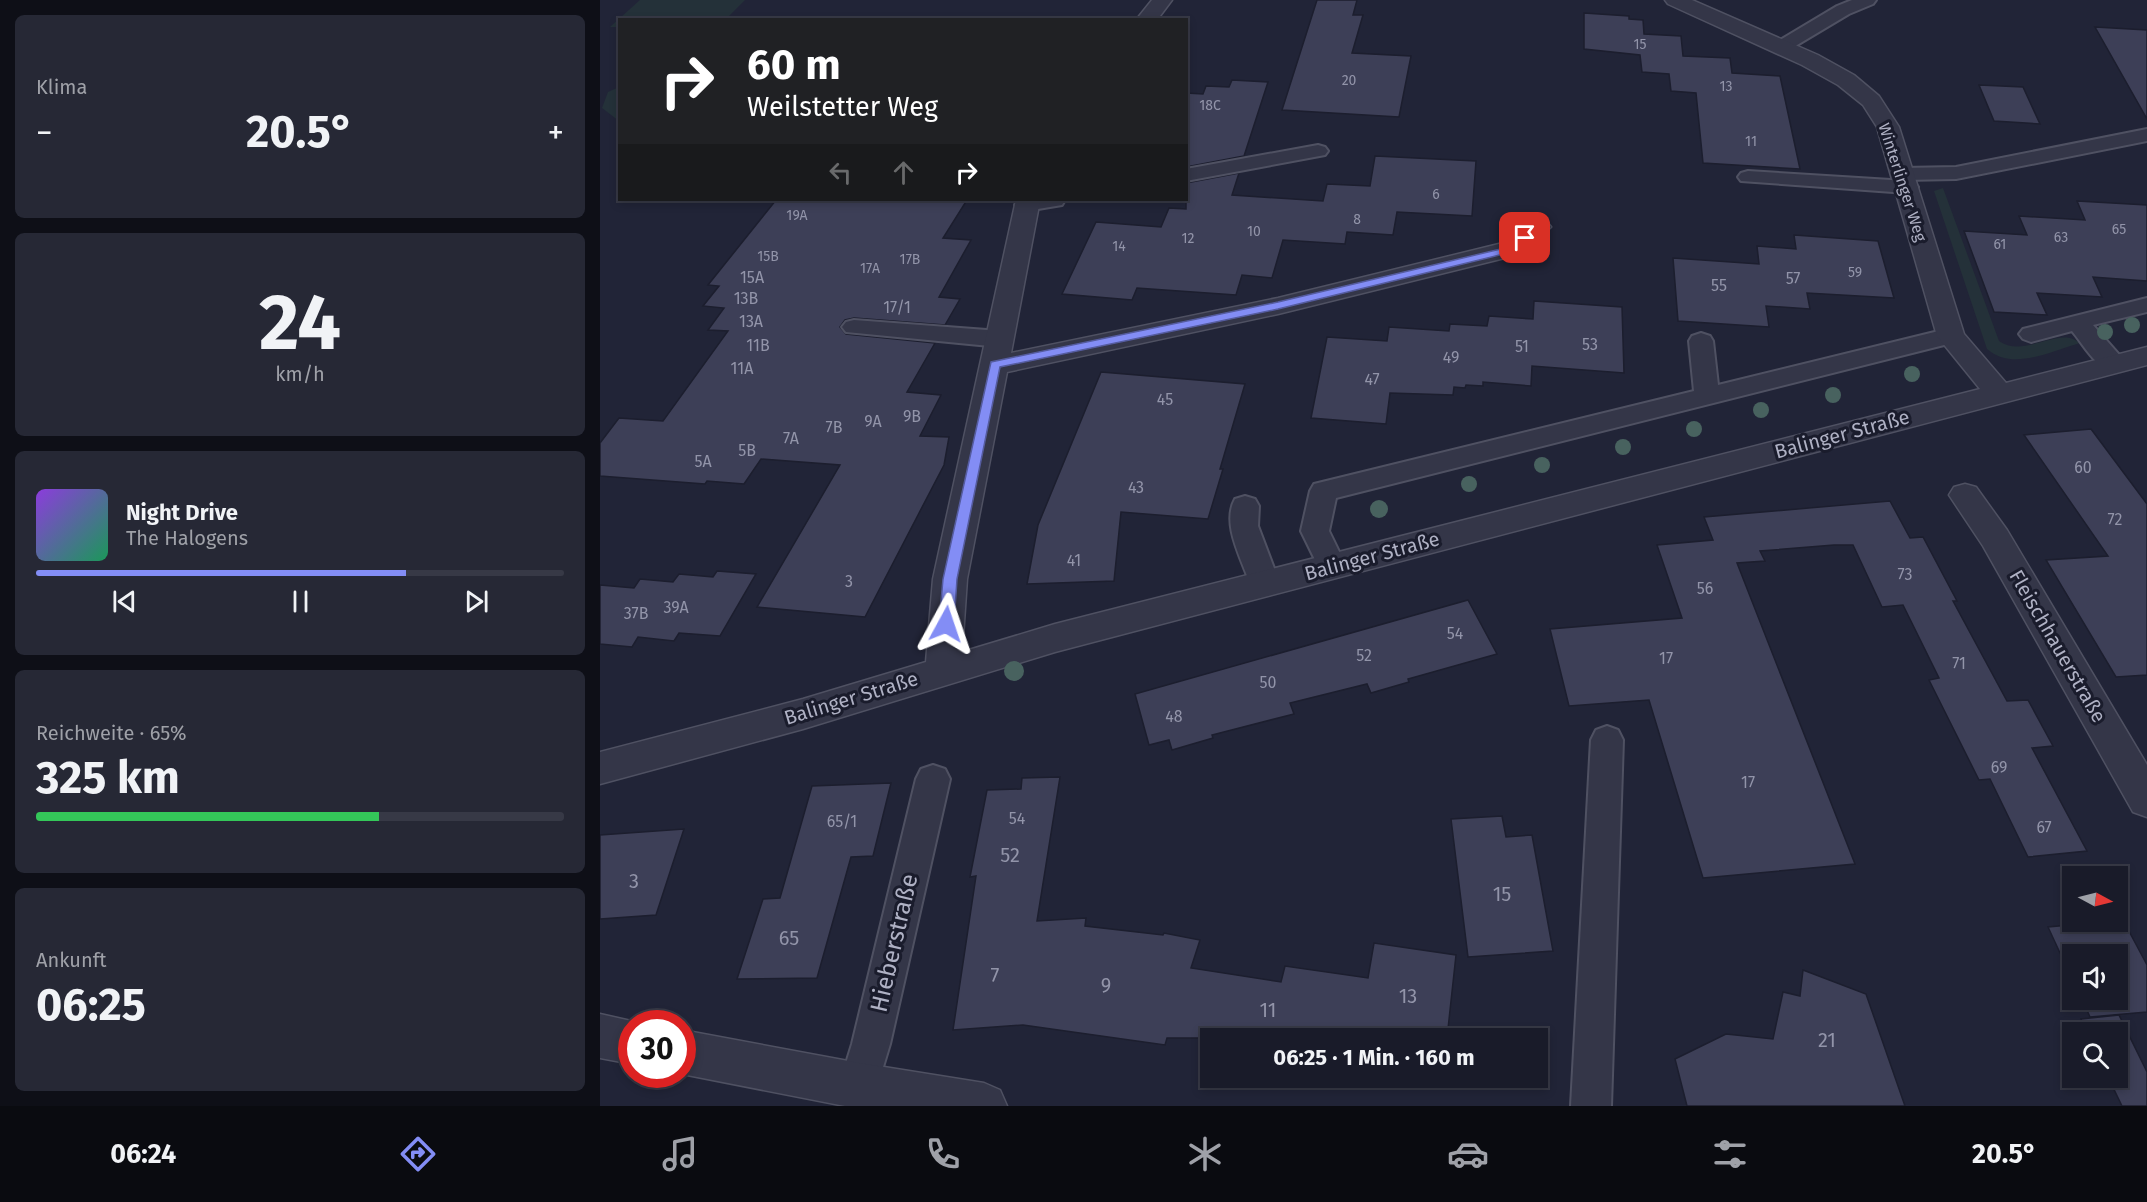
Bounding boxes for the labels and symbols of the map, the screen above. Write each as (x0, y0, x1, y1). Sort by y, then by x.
house number: 15 (1633, 36, 1647, 53)
house number: 20 (1342, 72, 1357, 89)
house number: 13 (1719, 78, 1733, 95)
house number: 18C (1199, 97, 1221, 114)
street label: Winterlinger Weg (1874, 121, 1931, 244)
house number: 11 (1745, 133, 1757, 150)
house number: 6 (1432, 186, 1440, 203)
house number: 19A (786, 207, 808, 224)
house number: 8 (1353, 211, 1361, 228)
pin (1499, 212, 1550, 263)
house number: 65 (2112, 221, 2126, 238)
house number: 10 (1247, 223, 1261, 240)
house number: 63 (2054, 229, 2068, 246)
house number: 12 (1182, 230, 1195, 247)
house number: 61 (1994, 236, 2006, 253)
house number: 14 (1112, 238, 1126, 255)
house number: 15B (757, 248, 779, 265)
house number: 17B (900, 251, 920, 268)
house number: 17A (860, 260, 880, 277)
house number: 59 (1848, 264, 1862, 281)
house number: 15A (740, 268, 765, 287)
house number: 57 (1786, 269, 1800, 288)
house number: 55 (1711, 276, 1727, 295)
house number: 13B (734, 289, 759, 308)
house number: 17/1 (883, 298, 911, 317)
house number: 13A (739, 312, 764, 331)
house number: 53 (1582, 335, 1598, 354)
house number: 11B (746, 336, 770, 355)
house number: 51 (1515, 337, 1529, 356)
house number: 49 (1443, 348, 1459, 367)
house number: 11A (731, 359, 754, 378)
house number: 47 (1364, 370, 1380, 389)
house number: 45 (1157, 390, 1173, 409)
street label: Balinger Straße (1772, 404, 1912, 464)
house number: 9B (903, 407, 921, 426)
house number: 9A (864, 412, 883, 431)
house number: 7B (826, 418, 843, 437)
house number: 7A (783, 429, 800, 448)
house number: 5B (738, 441, 756, 460)
house number: 5A (694, 452, 712, 471)
house number: 60 (2074, 458, 2092, 477)
house number: 43 (1128, 478, 1144, 497)
house number: 72 (2108, 510, 2122, 529)
street label: Balinger Straße (1302, 526, 1442, 586)
house number: 41 (1067, 551, 1081, 570)
house number: 73 (1898, 565, 1912, 584)
street label: Fleischhauerstraße (2005, 565, 2111, 727)
house number: 3 (845, 572, 853, 591)
house number: 56 (1697, 579, 1713, 598)
position arrow (914, 592, 978, 656)
house number: 39A (663, 598, 689, 617)
house number: 37B (624, 604, 649, 623)
house number: 54 (1447, 624, 1464, 643)
house number: 52 (1356, 646, 1372, 665)
house number: 17 (1659, 649, 1673, 668)
house number: 71 (1952, 654, 1966, 673)
street label: Balinger Straße (781, 666, 921, 730)
house number: 50 (1260, 673, 1277, 692)
house number: 48 (1165, 707, 1183, 726)
house number: 69 (1991, 758, 2007, 777)
house number: 17 (1741, 773, 1755, 792)
house number: 54 (1009, 809, 1026, 828)
house number: 65/1 (827, 812, 857, 831)
house number: 67 (2036, 818, 2052, 837)
house number: 52 (1000, 843, 1020, 867)
north arrow (2062, 866, 2128, 932)
house number: 3 (629, 869, 639, 893)
street label: Hieberstraße (864, 871, 924, 1015)
house number: 15 (1493, 882, 1511, 906)
house number: 65 (779, 926, 799, 950)
house number: 7 (991, 963, 1000, 987)
house number: 9 (1101, 973, 1111, 997)
house number: 13 (1399, 984, 1417, 1008)
house number: 11 (1259, 998, 1277, 1022)
speed limit sign: 30 (618, 1010, 696, 1088)
house number: 21 (1818, 1028, 1836, 1052)

